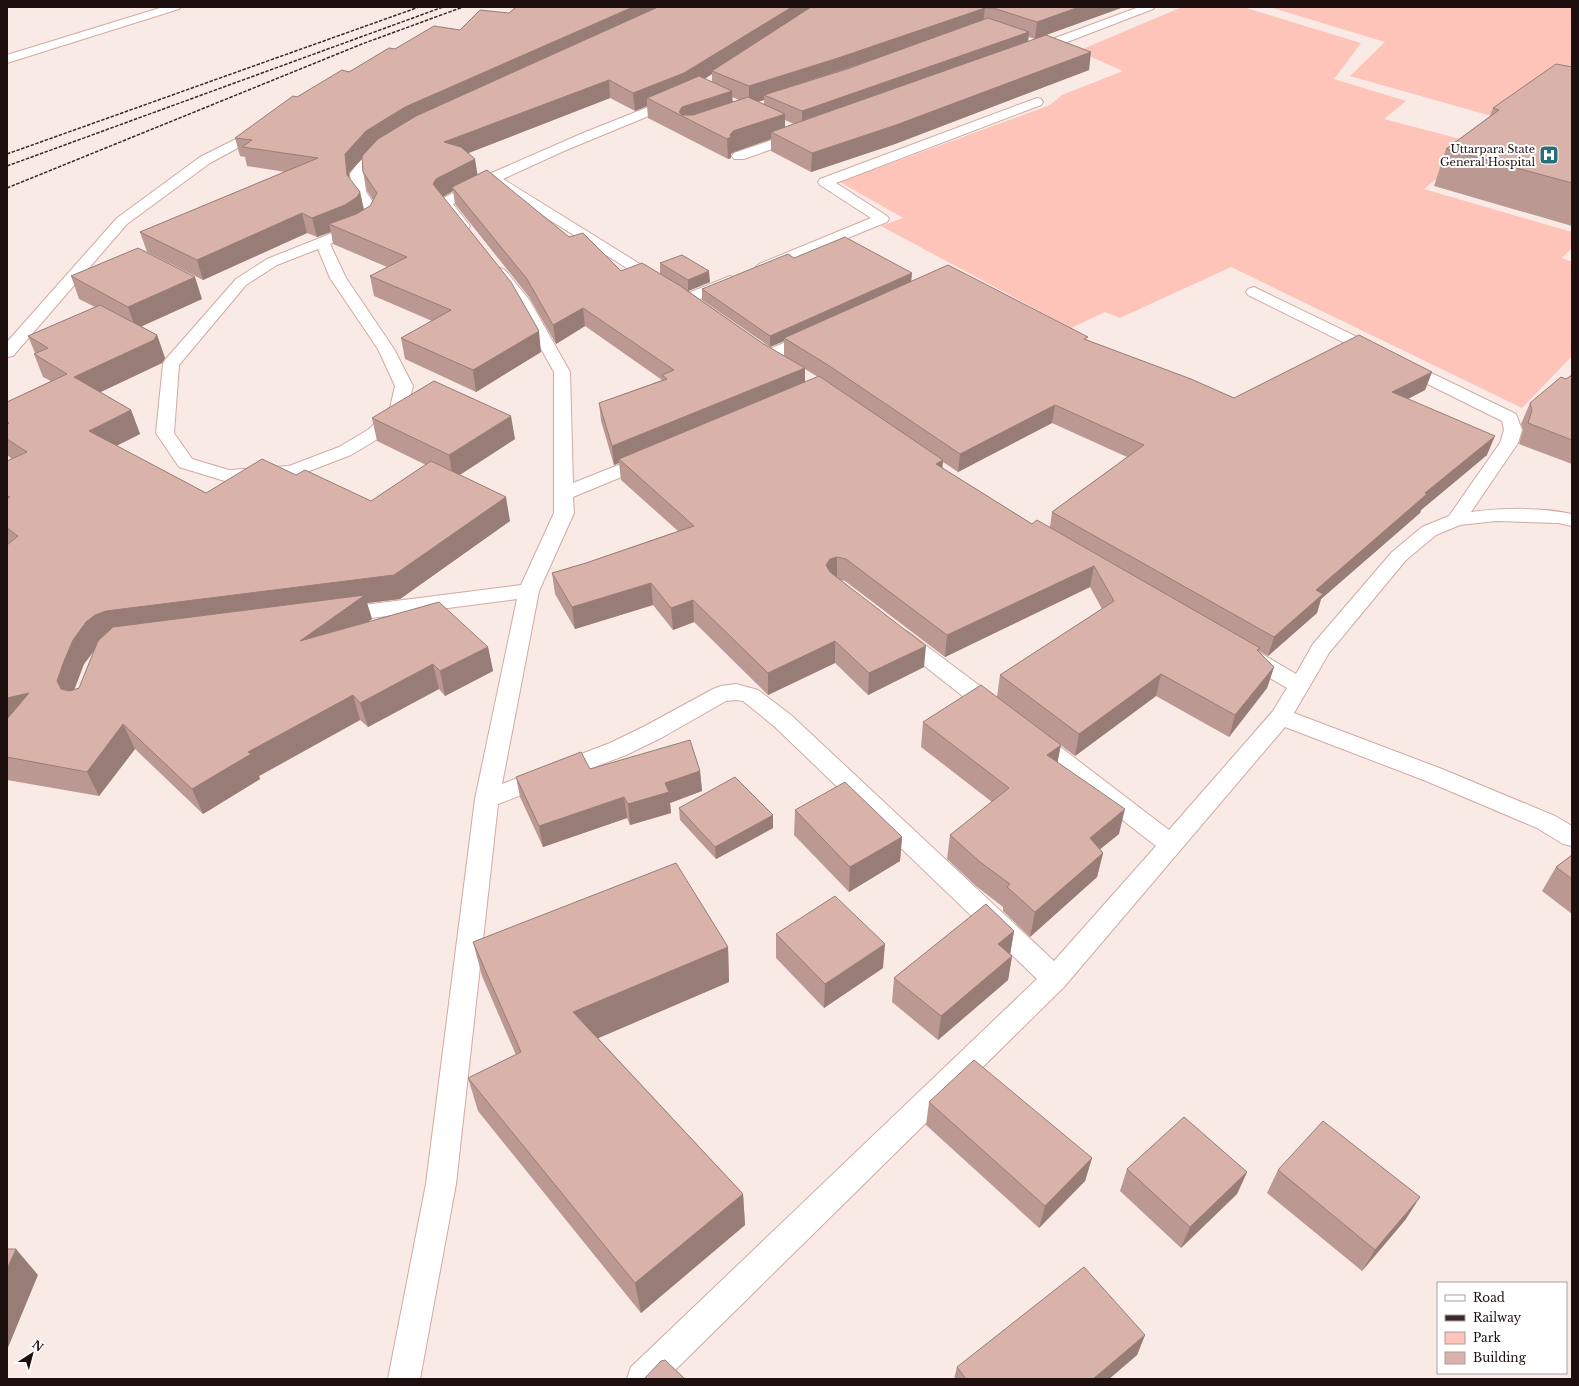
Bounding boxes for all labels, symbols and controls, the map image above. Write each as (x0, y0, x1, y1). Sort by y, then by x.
place label: Uttarpara State General Hospital (1440, 142, 1535, 169)
hospital icon: Uttarpara State General Hospital (1538, 144, 1560, 166)
legend (1437, 1282, 1567, 1374)
text: Road (1473, 1290, 1505, 1305)
text: Railway (1473, 1310, 1522, 1325)
text: Park (1473, 1330, 1501, 1345)
north arrow (12, 1334, 52, 1374)
text: N (30, 1337, 47, 1355)
text: Building (1473, 1350, 1527, 1365)

